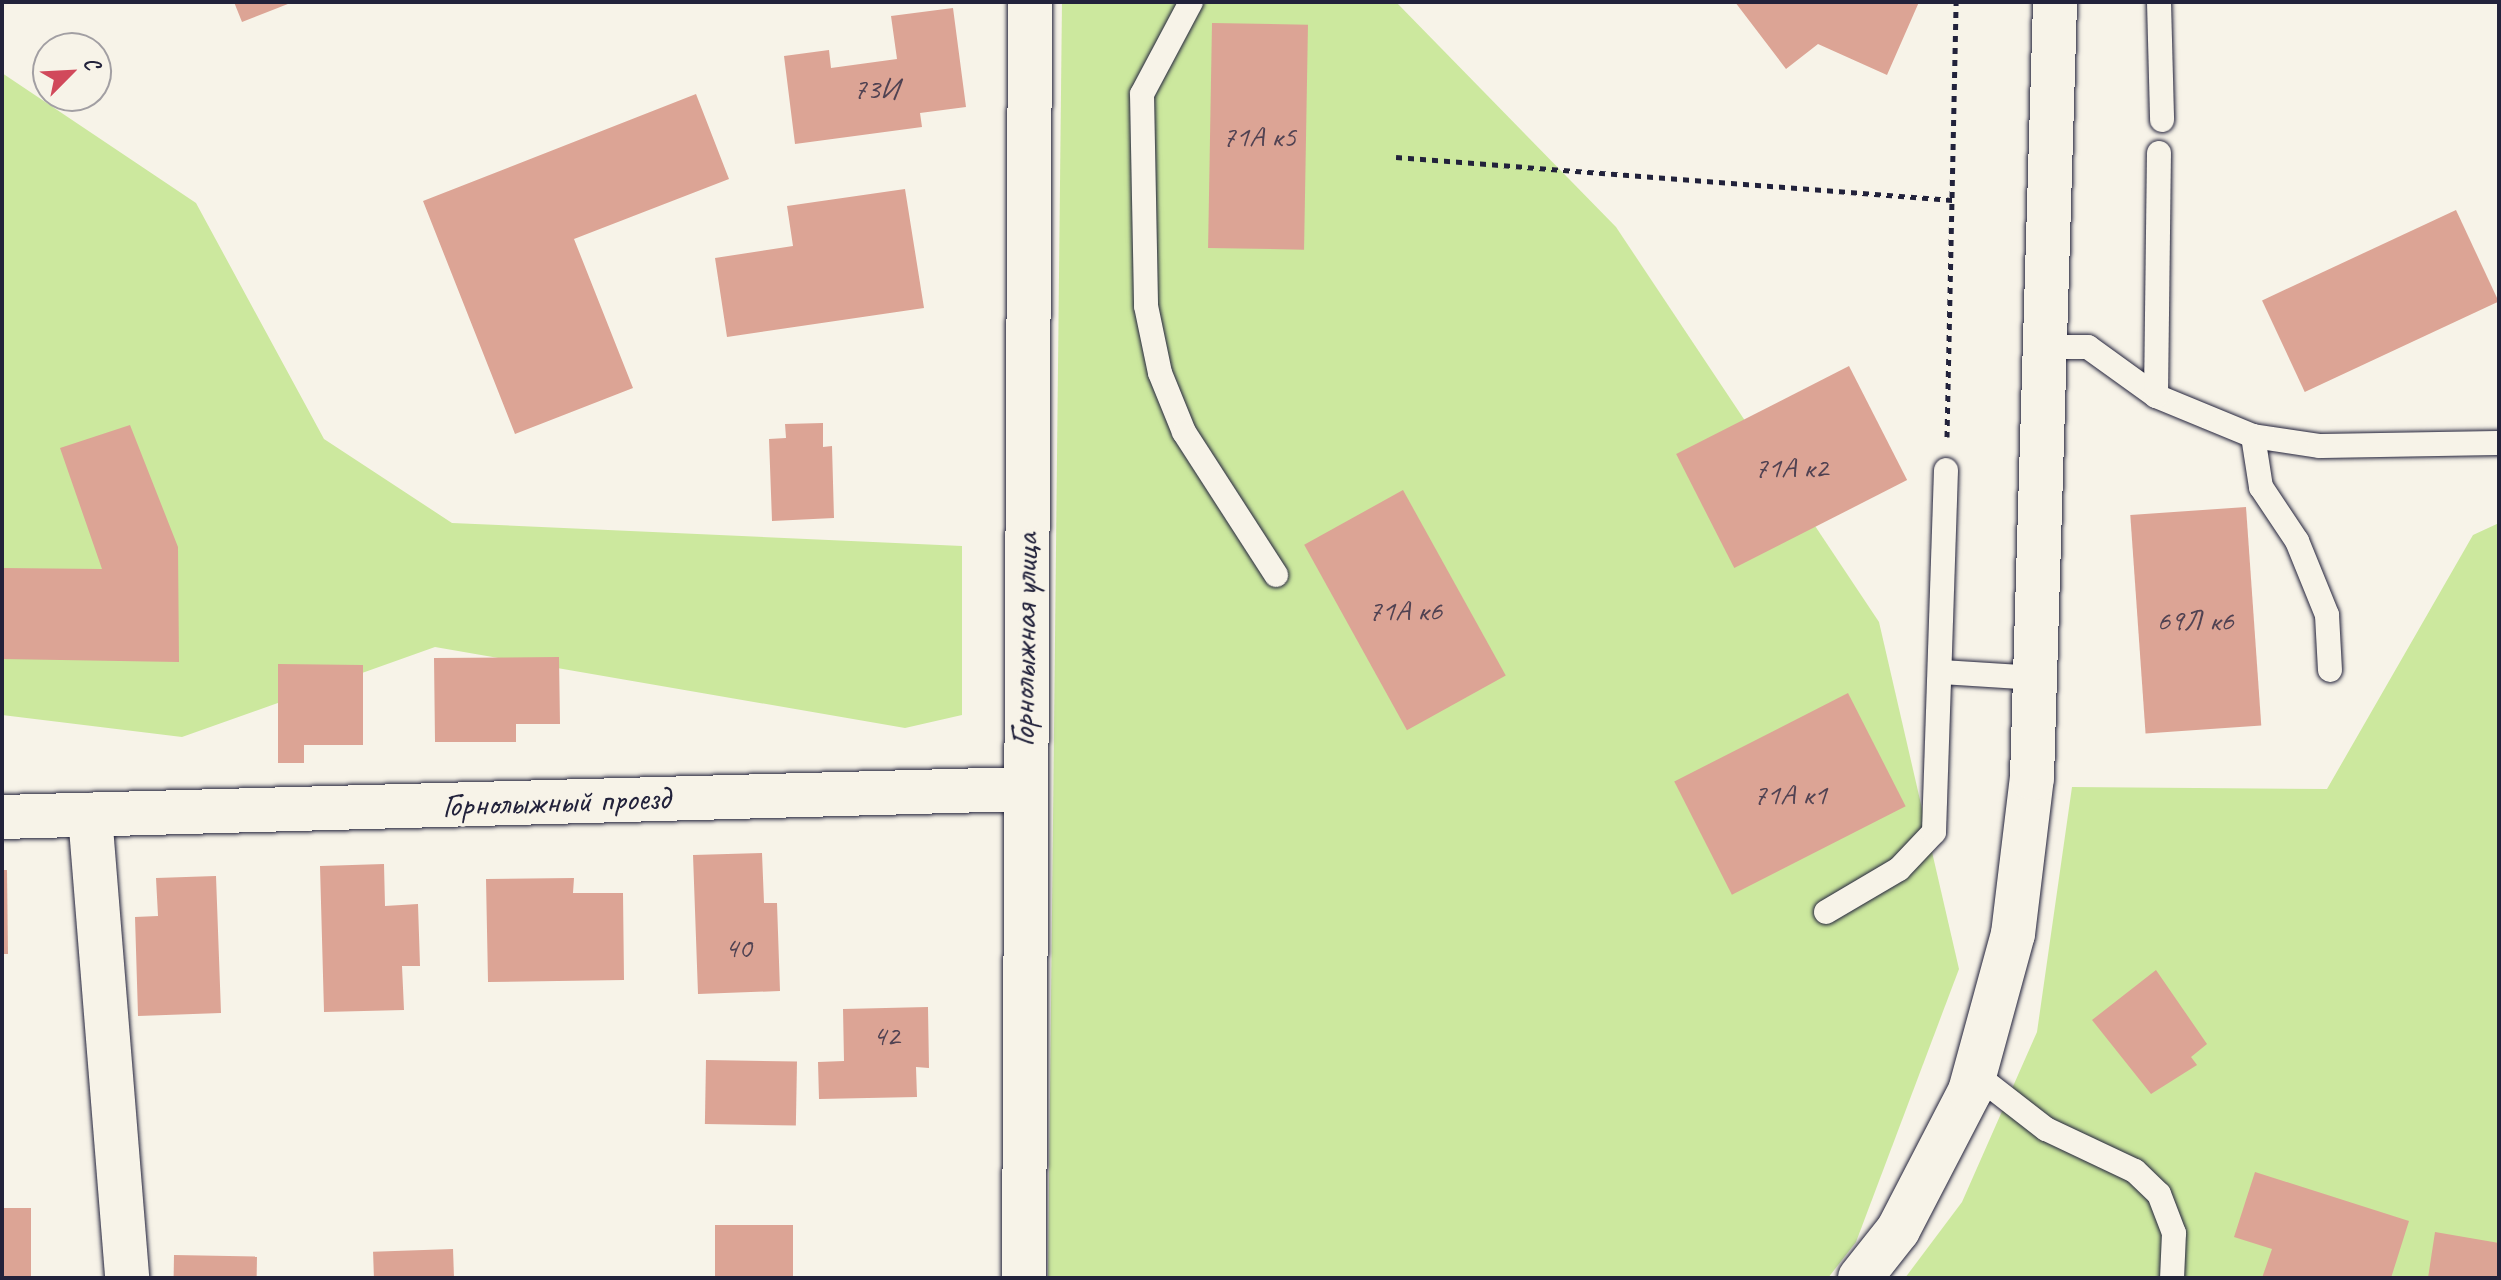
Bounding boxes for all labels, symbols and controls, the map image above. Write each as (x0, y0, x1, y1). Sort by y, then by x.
north arrow (32, 32, 112, 112)
text: С (77, 52, 107, 74)
house number: 73И (853, 70, 899, 106)
house number: 71А к5 (1222, 118, 1296, 154)
house number: 71А к2 (1754, 449, 1828, 485)
street label: Горнолыжная улица (1002, 532, 1046, 748)
house number: 71А к6 (1368, 592, 1442, 628)
house number: 69Л к6 (2157, 602, 2233, 638)
house number: 71А к1 (1753, 776, 1827, 812)
street label: Горнолыжный проезд (441, 777, 671, 825)
house number: 40 (725, 929, 751, 965)
house number: 42 (873, 1017, 899, 1053)

